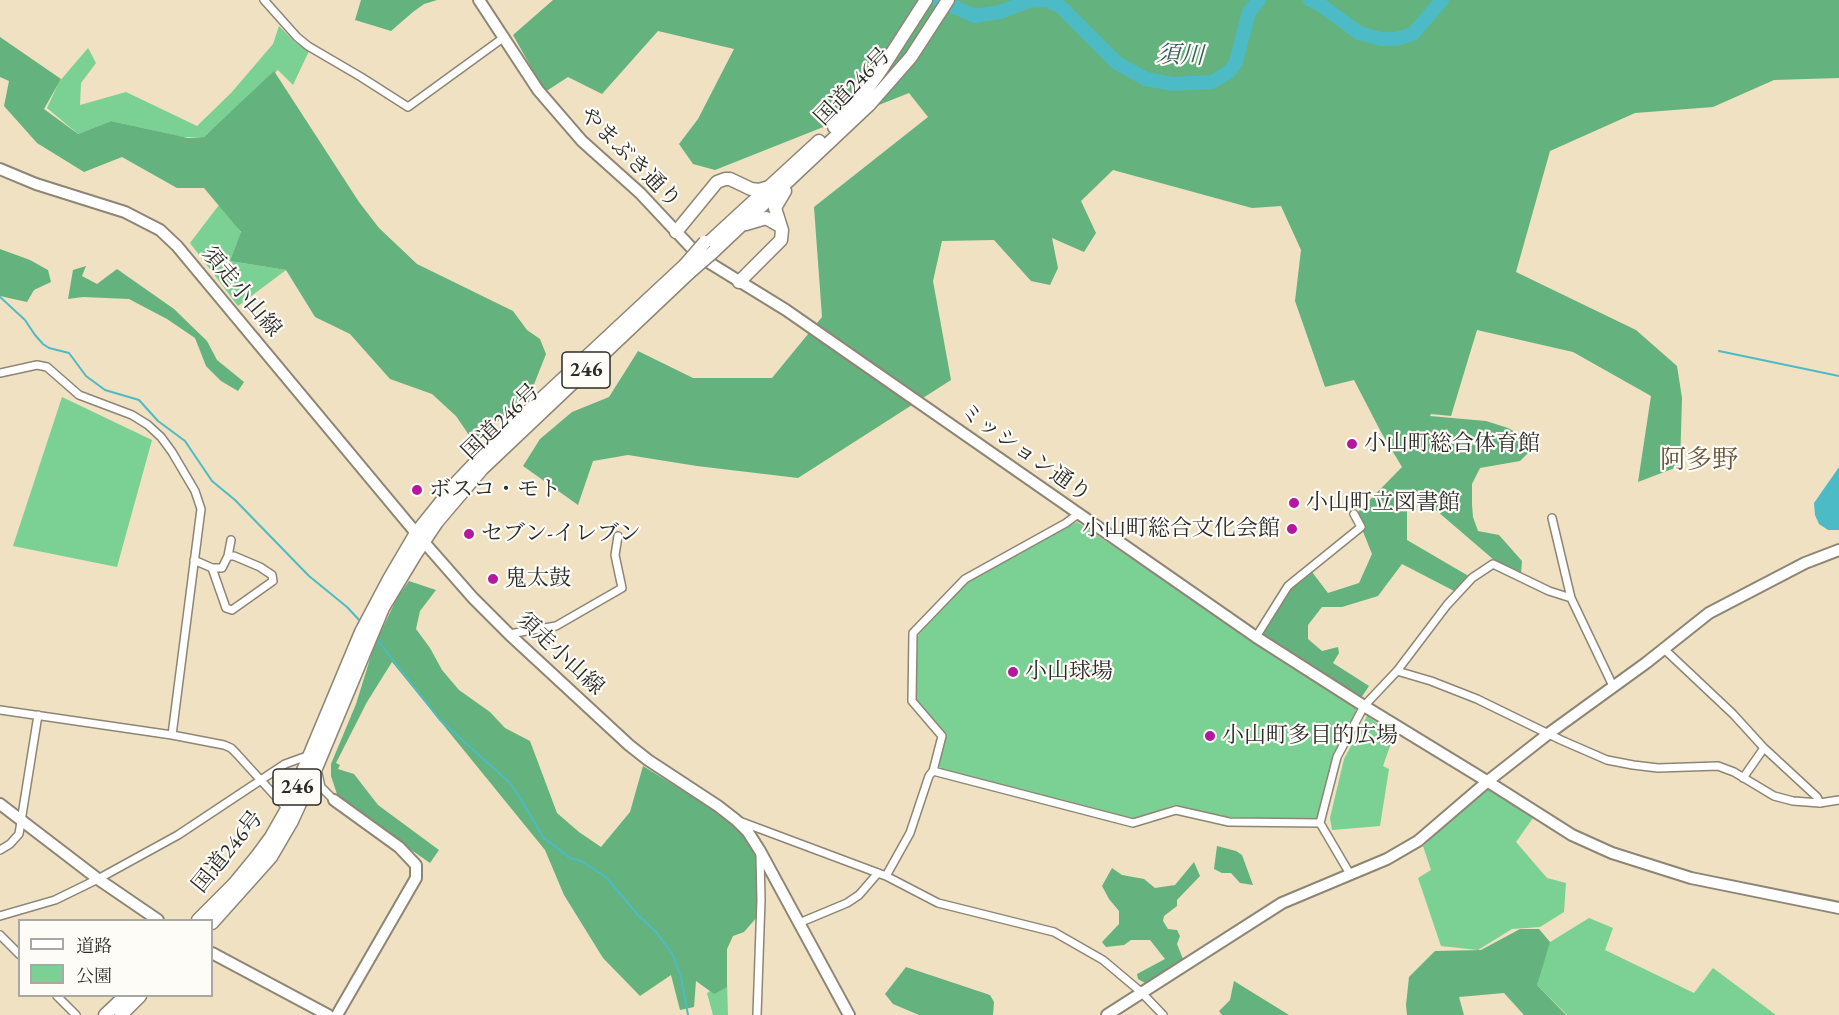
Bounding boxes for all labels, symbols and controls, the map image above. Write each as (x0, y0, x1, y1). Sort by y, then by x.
water label: 須川 (1156, 41, 1204, 71)
street label: 国道246号 (810, 43, 896, 131)
street label: やまぶき通り (574, 102, 686, 214)
street label: 須走小山線 (196, 241, 286, 343)
road number: 246 (562, 352, 610, 388)
street label: 国道246号 (457, 379, 545, 465)
street label: ミッション通り (954, 398, 1096, 508)
place label: 小山町総合体育館 (1364, 431, 1540, 457)
marker: 小山町総合体育館 (1345, 437, 1359, 451)
district label: 阿多野 (1660, 445, 1738, 477)
place label: ボスコ・モト (429, 477, 561, 503)
marker: ボスコ・モト (410, 483, 424, 497)
place label: 小山町立図書館 (1306, 490, 1460, 516)
marker: 小山町立図書館 (1287, 496, 1301, 510)
place label: 小山町総合文化会館 (1082, 516, 1280, 542)
place label: セブン-イレブン (481, 521, 641, 547)
marker: 小山町総合文化会館 (1285, 522, 1299, 536)
marker: セブン-イレブン (462, 527, 476, 541)
place label: 鬼太鼓 (505, 566, 571, 592)
marker: 鬼太鼓 (486, 572, 500, 586)
street label: 須走小山線 (511, 607, 609, 701)
place label: 小山球場 (1025, 659, 1113, 685)
marker: 小山球場 (1006, 665, 1020, 679)
place label: 小山町多目的広場 (1222, 723, 1398, 749)
marker: 小山町多目的広場 (1203, 729, 1217, 743)
road number: 246 (273, 769, 321, 805)
street label: 国道246号 (187, 806, 269, 898)
legend (18, 919, 213, 997)
text: 道路 (76, 934, 112, 957)
text: 公園 (76, 964, 112, 987)

